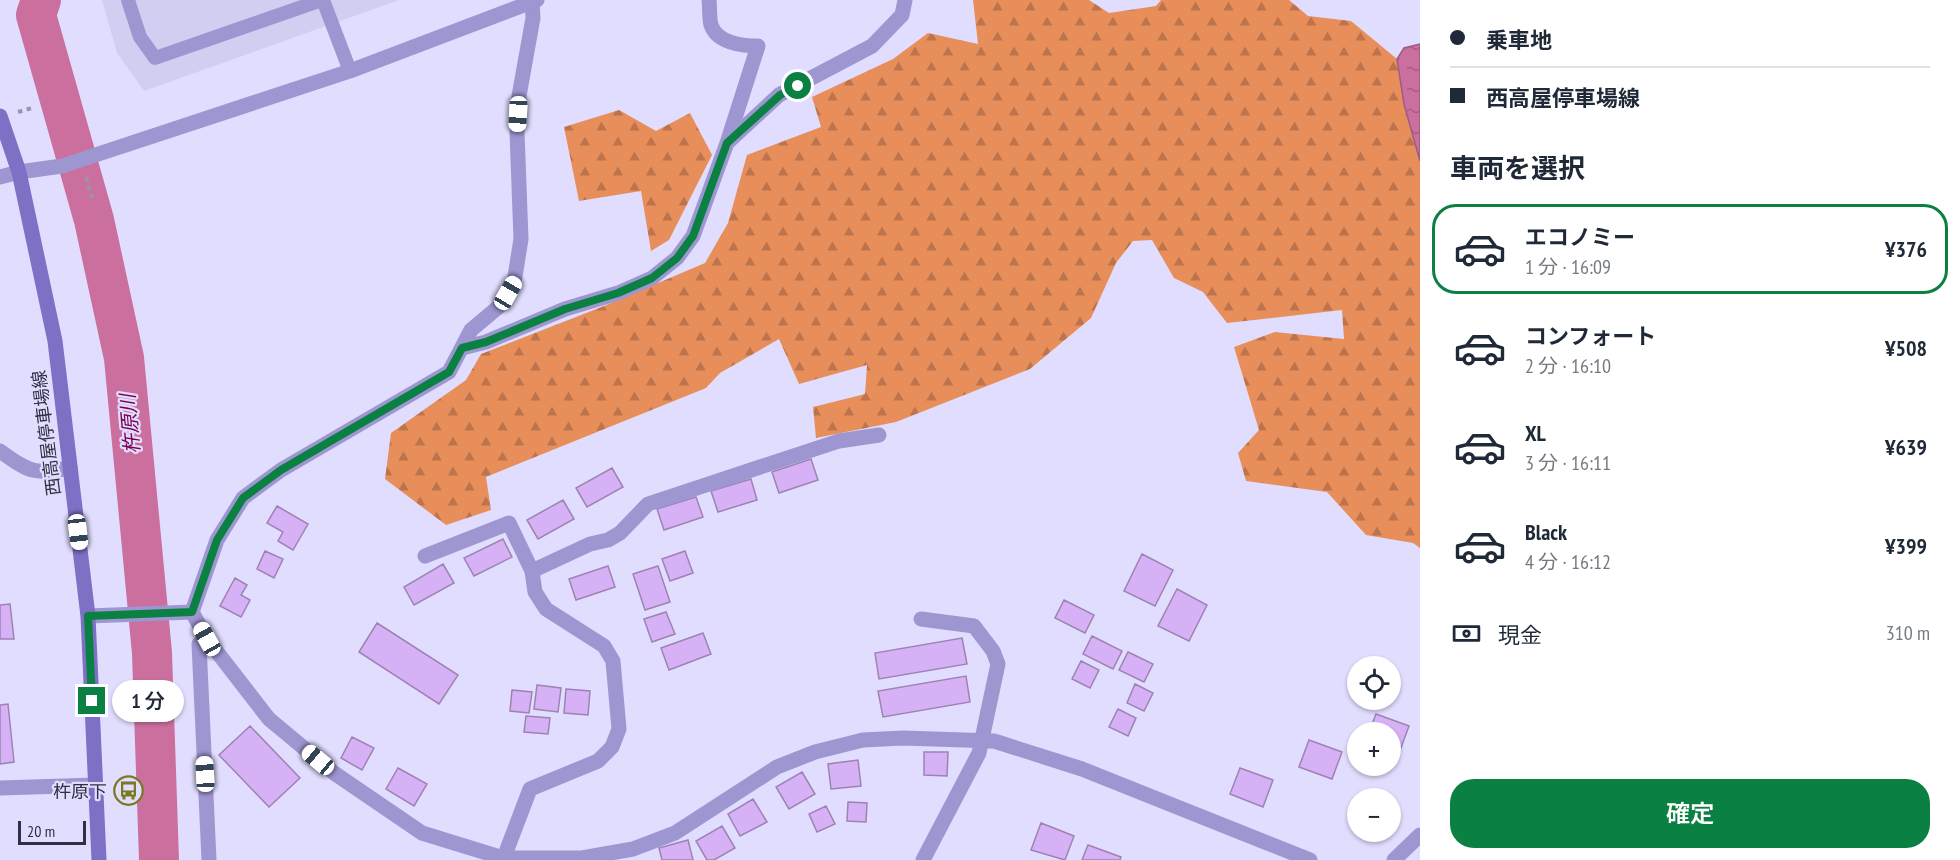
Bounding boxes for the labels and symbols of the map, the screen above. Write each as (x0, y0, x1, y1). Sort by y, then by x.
route start (784, 72, 811, 99)
car (508, 96, 528, 132)
car (491, 273, 525, 313)
street label: 西高屋停車場線 (27, 369, 65, 497)
water label: 杵原川 (114, 391, 146, 455)
car (67, 513, 89, 551)
car (190, 619, 224, 659)
callout: 1 分 (113, 680, 185, 722)
route end (78, 687, 105, 714)
car (298, 742, 338, 778)
car (195, 756, 215, 792)
bus stop icon: 杵原下 (112, 775, 144, 807)
place label: 杵原下 (53, 780, 107, 803)
scale bar (18, 818, 86, 846)

